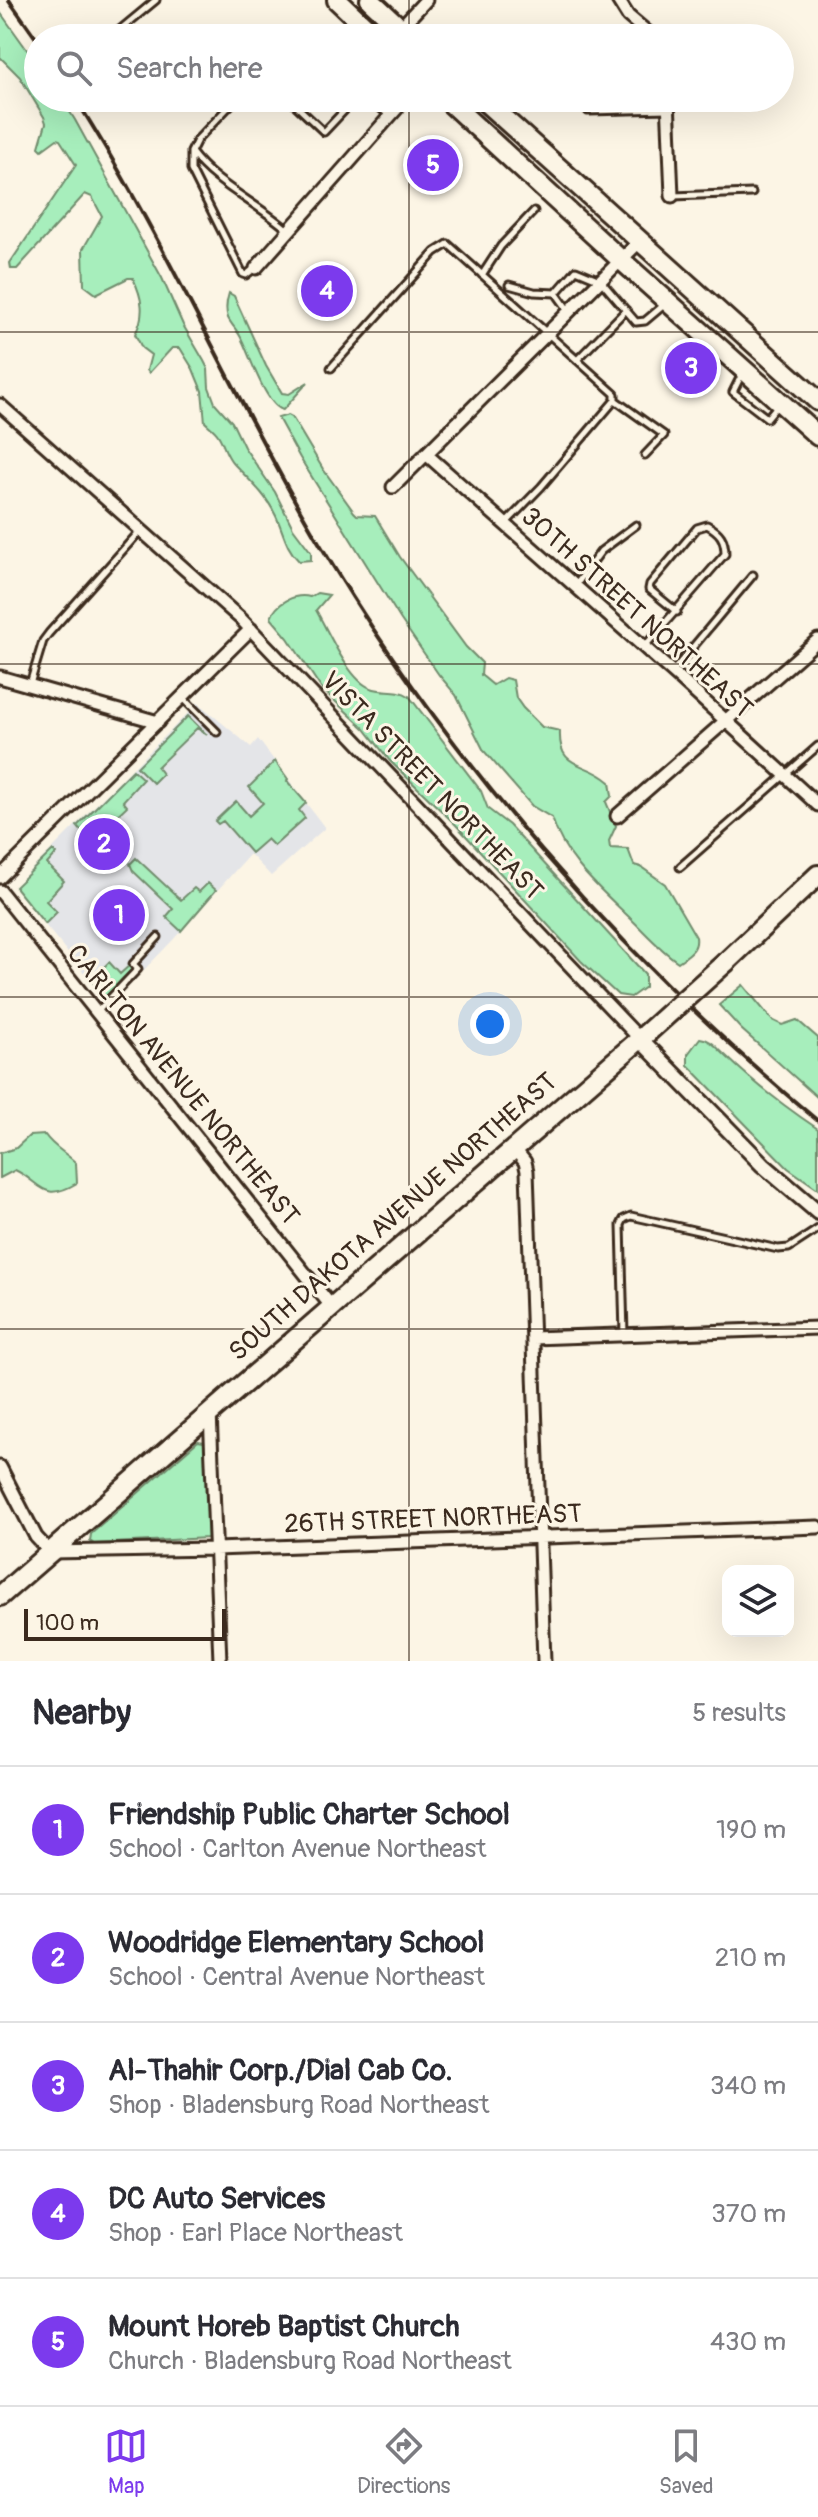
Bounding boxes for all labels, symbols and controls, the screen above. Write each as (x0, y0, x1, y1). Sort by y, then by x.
search box (24, 24, 794, 112)
icon: search (52, 46, 96, 90)
text: Search here (116, 50, 263, 87)
pin: 5 (407, 135, 459, 195)
pin: 4 (301, 261, 353, 321)
pin: 3 (665, 338, 717, 398)
street label: 30TH STREET NORTHEAST (515, 501, 759, 725)
street label: VISTA STREET NORTHEAST (314, 665, 550, 907)
pin: 2 (78, 814, 130, 874)
pin: 1 (93, 885, 145, 945)
street label: CARLTON AVENUE NORTHEAST (60, 938, 306, 1232)
your location (470, 1004, 510, 1044)
street label: SOUTH DAKOTA AVENUE NORTHEAST (222, 1066, 564, 1368)
street label: 26TH STREET NORTHEAST (284, 1498, 582, 1540)
map controls (722, 1565, 794, 1637)
button: layers (722, 1565, 794, 1637)
scale bar (24, 1605, 226, 1641)
text: 100 m (36, 1609, 99, 1637)
text: Nearby (32, 1692, 131, 1735)
text: 5 results (692, 1697, 786, 1729)
text: Friendship Public Charter School (108, 1796, 510, 1833)
text: 1 (53, 1814, 63, 1846)
text: 190 m (716, 1814, 786, 1846)
text: School · Carlton Avenue Northeast (108, 1833, 487, 1865)
text: Woodridge Elementary School (108, 1924, 484, 1961)
text: 2 (51, 1942, 65, 1974)
text: 210 m (715, 1942, 786, 1974)
text: School · Central Avenue Northeast (108, 1961, 485, 1993)
text: Al-Thahir Corp./Dial Cab Co. (108, 2052, 452, 2089)
text: 3 (51, 2070, 65, 2102)
text: 340 m (710, 2070, 786, 2102)
text: Shop · Bladensburg Road Northeast (108, 2089, 489, 2121)
text: DC Auto Services (108, 2180, 325, 2217)
text: 4 (50, 2198, 66, 2230)
text: 370 m (711, 2198, 786, 2230)
text: Shop · Earl Place Northeast (108, 2217, 403, 2249)
text: Mount Horeb Baptist Church (108, 2308, 460, 2345)
text: 5 (51, 2326, 65, 2358)
text: 430 m (710, 2326, 786, 2358)
text: Church · Bladensburg Road Northeast (108, 2345, 512, 2377)
tab: Map (104, 2424, 148, 2500)
tab: Directions (357, 2424, 450, 2500)
tab: Saved (659, 2424, 714, 2500)

